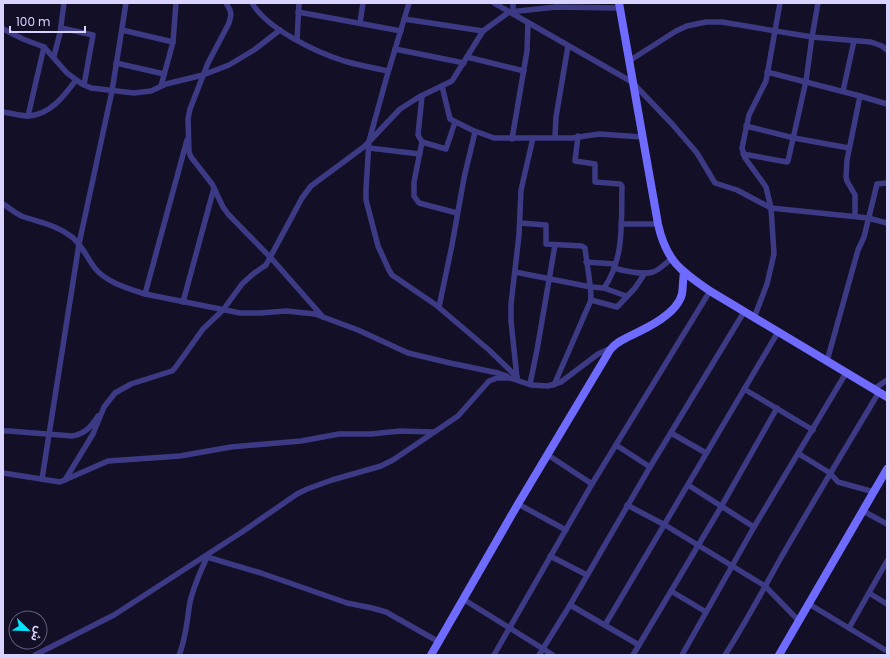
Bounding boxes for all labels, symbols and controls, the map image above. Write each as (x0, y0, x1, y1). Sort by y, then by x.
scale bar (10, 8, 85, 34)
text: 100 m (16, 13, 50, 30)
north arrow (8, 610, 48, 650)
text: ش (27, 624, 48, 644)

